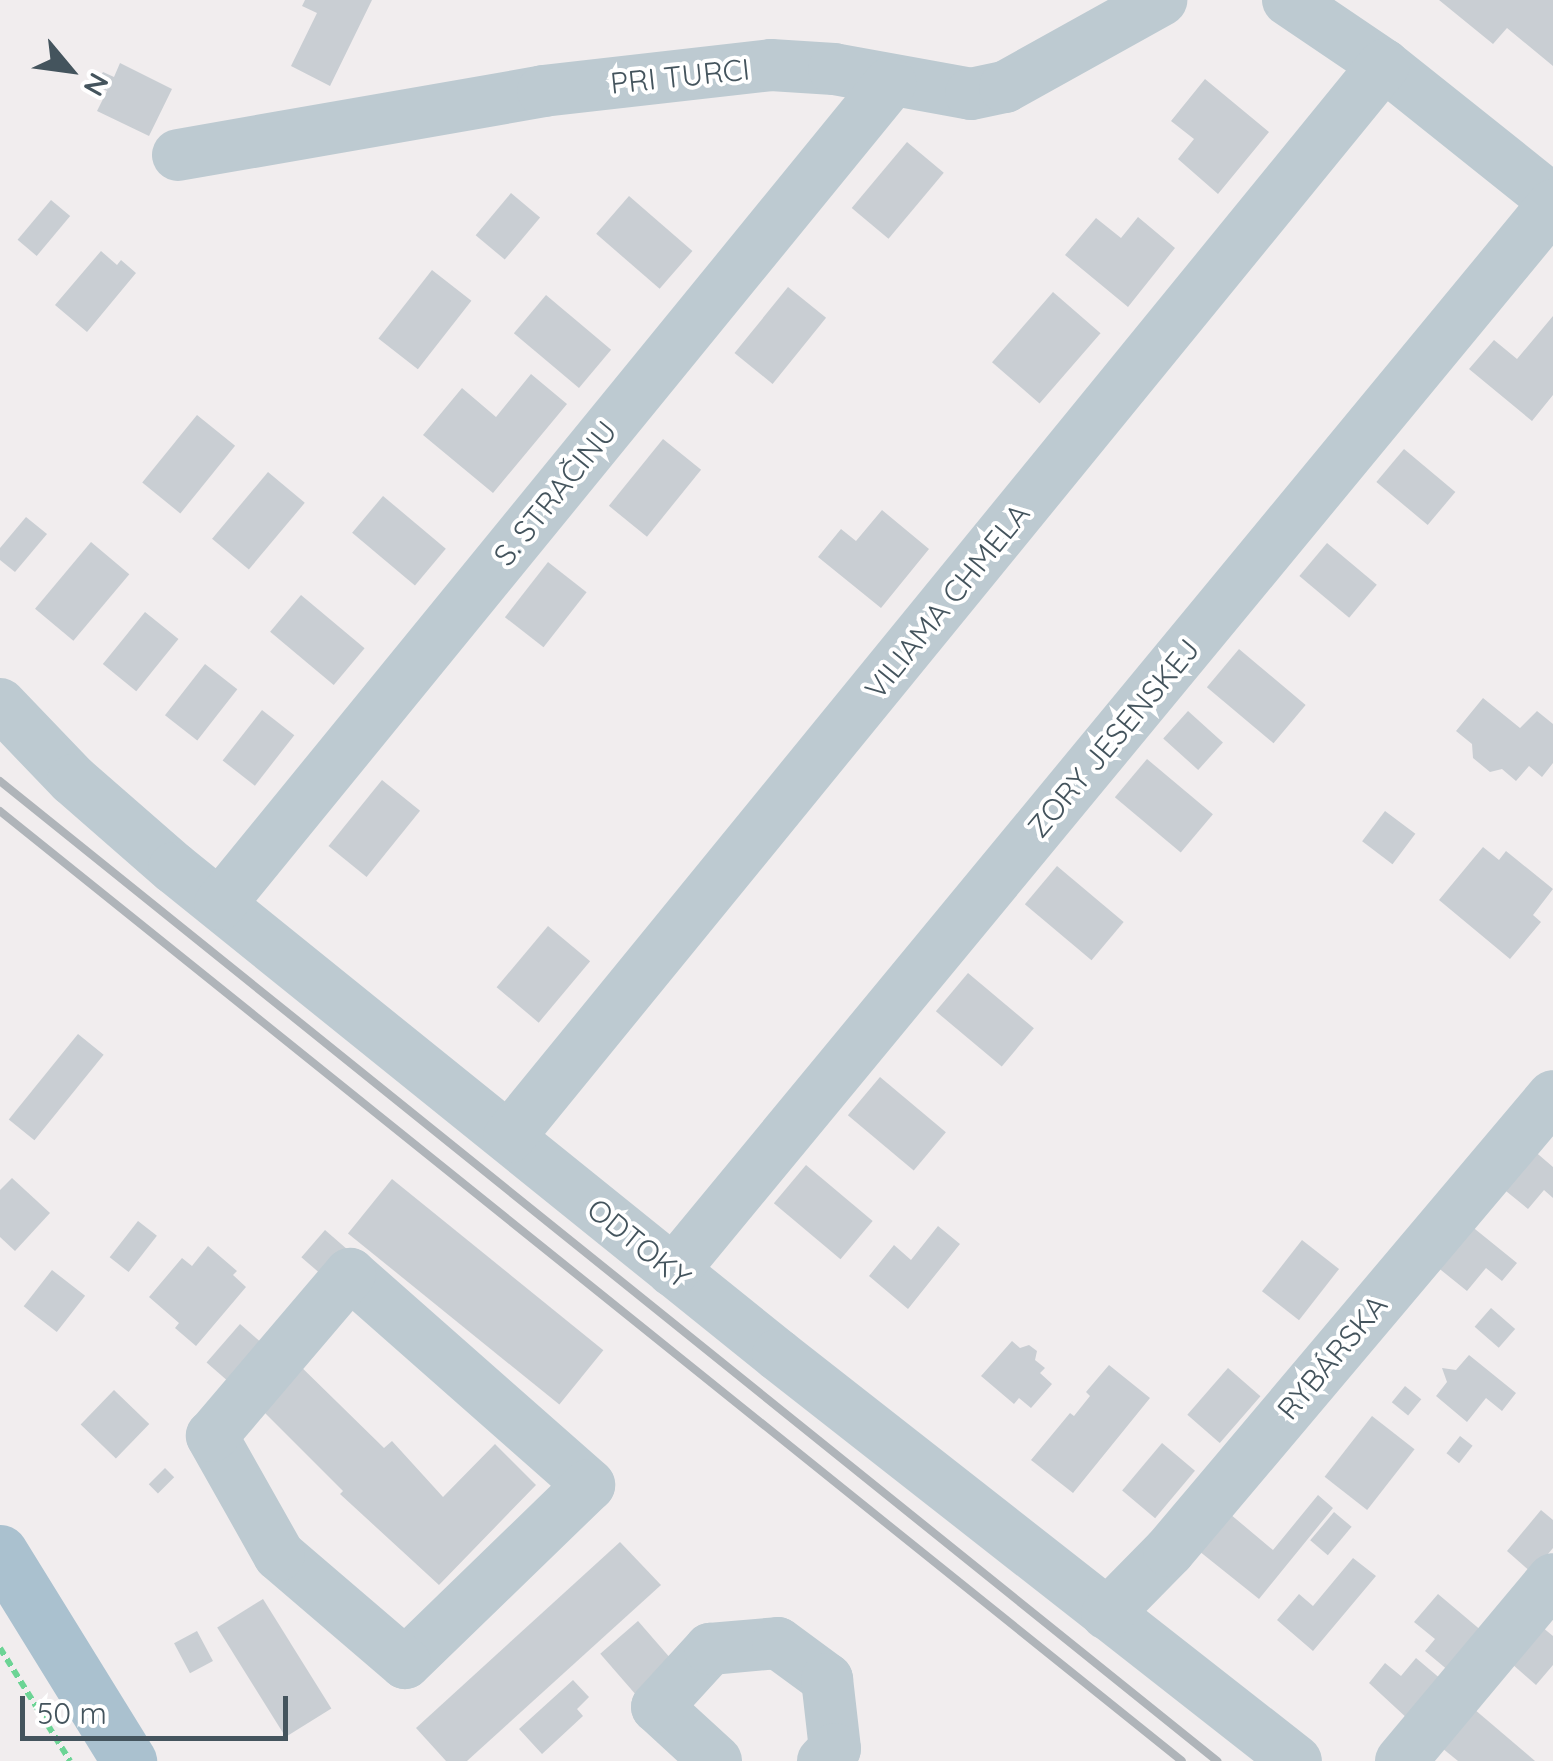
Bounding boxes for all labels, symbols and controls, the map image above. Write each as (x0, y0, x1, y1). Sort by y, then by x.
north arrow (20, 20, 120, 120)
street label: PRI TURCI (608, 51, 752, 101)
text: N (76, 67, 117, 102)
street label: S. STRAČINU (486, 414, 624, 572)
street label: VILIAMA CHMELA (857, 496, 1037, 706)
street label: ZORY JESENSKEJ (1020, 632, 1206, 844)
street label: ODTOKY (580, 1191, 698, 1295)
street label: RYBÁRSKA (1269, 1287, 1395, 1427)
scale bar (25, 1676, 292, 1738)
text: 50 m (37, 1694, 107, 1732)

